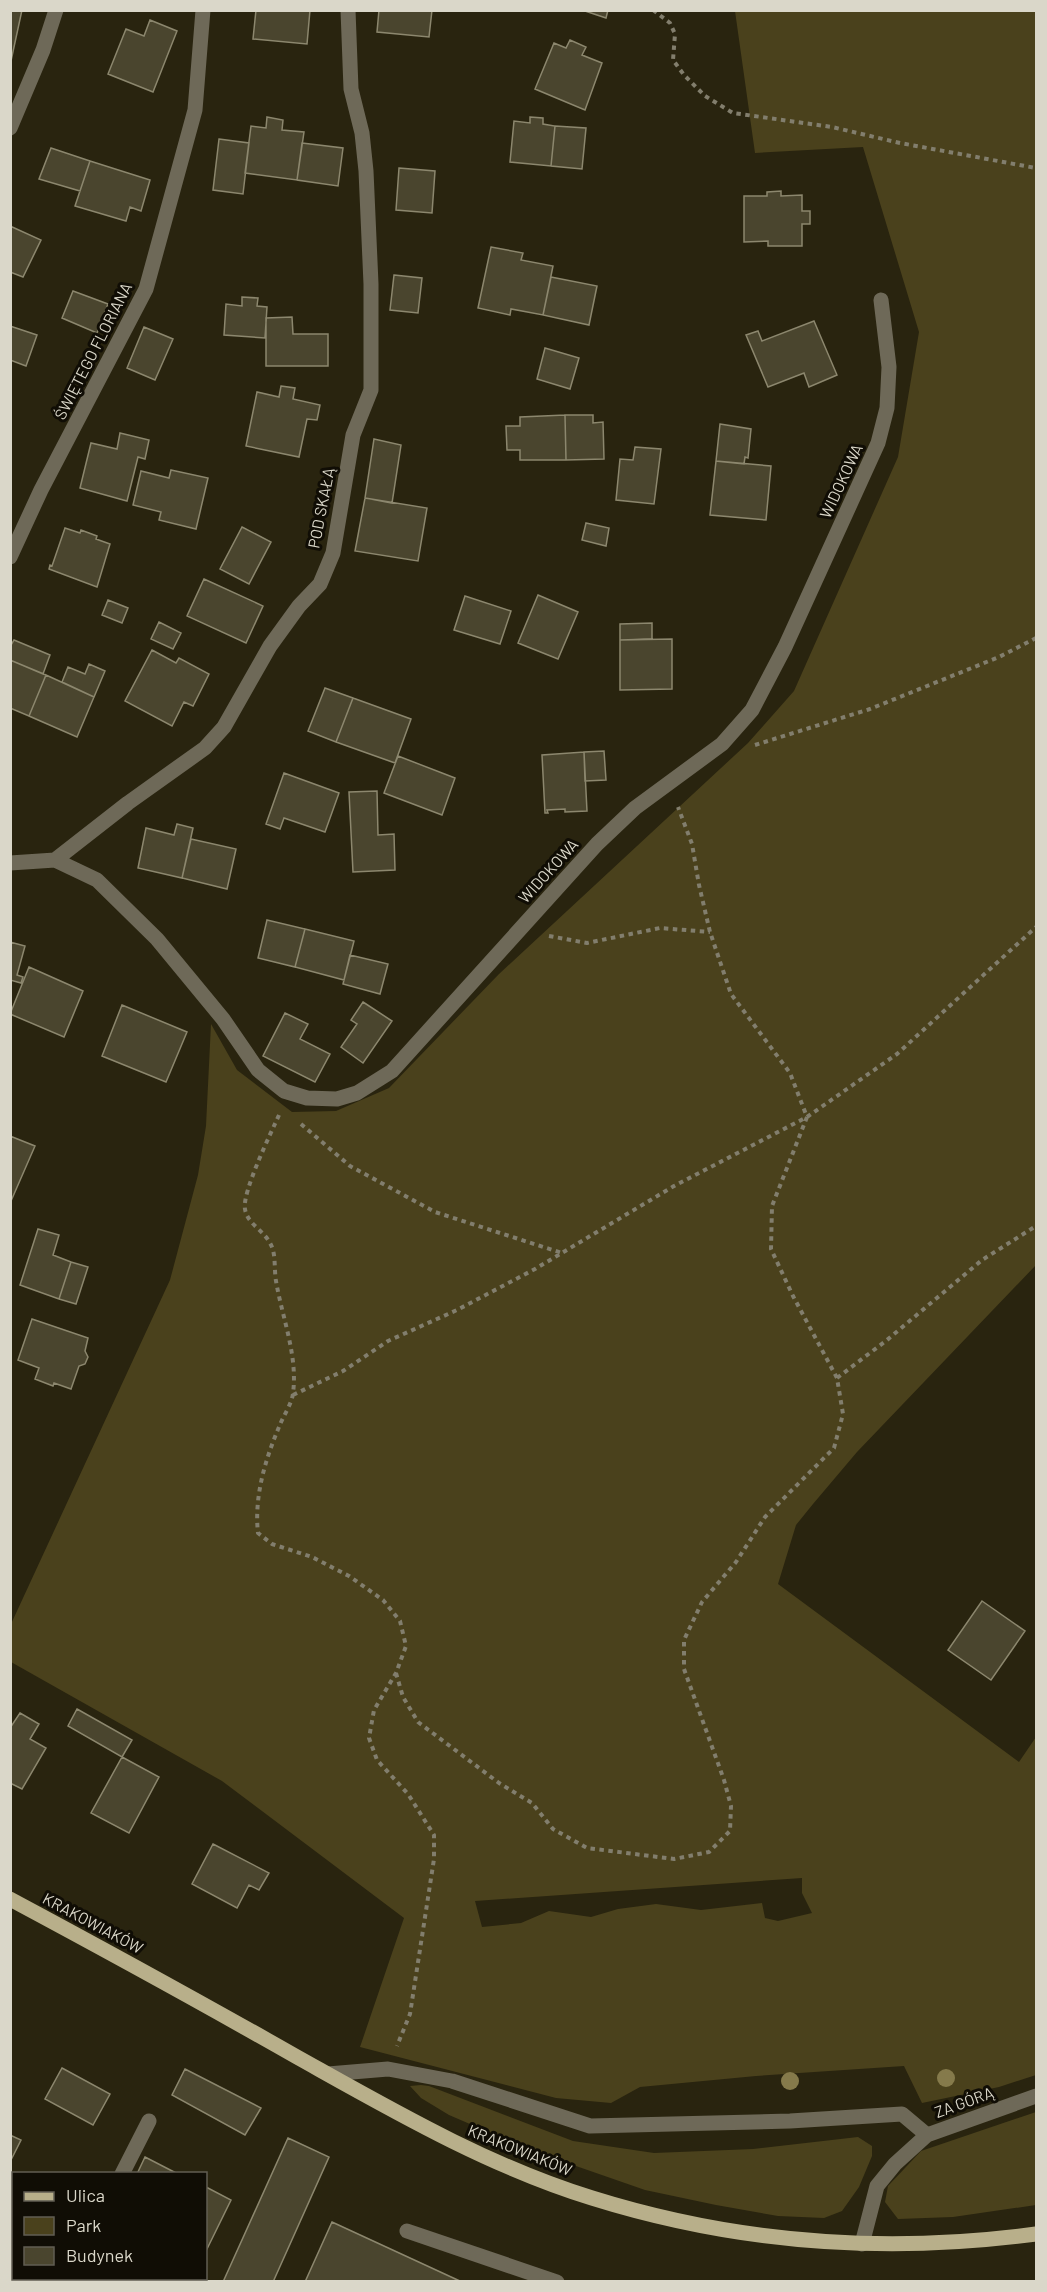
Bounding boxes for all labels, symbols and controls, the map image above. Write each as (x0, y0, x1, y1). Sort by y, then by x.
street label: ŚWIĘTEGO FLORIANA (50, 279, 135, 422)
street label: WIDOKOWA (815, 440, 866, 521)
street label: POD SKAŁĄ (303, 466, 338, 550)
street label: WIDOKOWA (514, 834, 582, 907)
street label: KRAKOWIAKÓW (40, 1888, 147, 1957)
street label: ZA GÓRĄ (932, 2082, 996, 2121)
street label: KRAKOWIAKÓW (465, 2120, 575, 2179)
legend (12, 2172, 207, 2280)
text: Ulica (66, 2184, 105, 2206)
text: Park (66, 2214, 101, 2236)
text: Budynek (66, 2244, 133, 2266)

